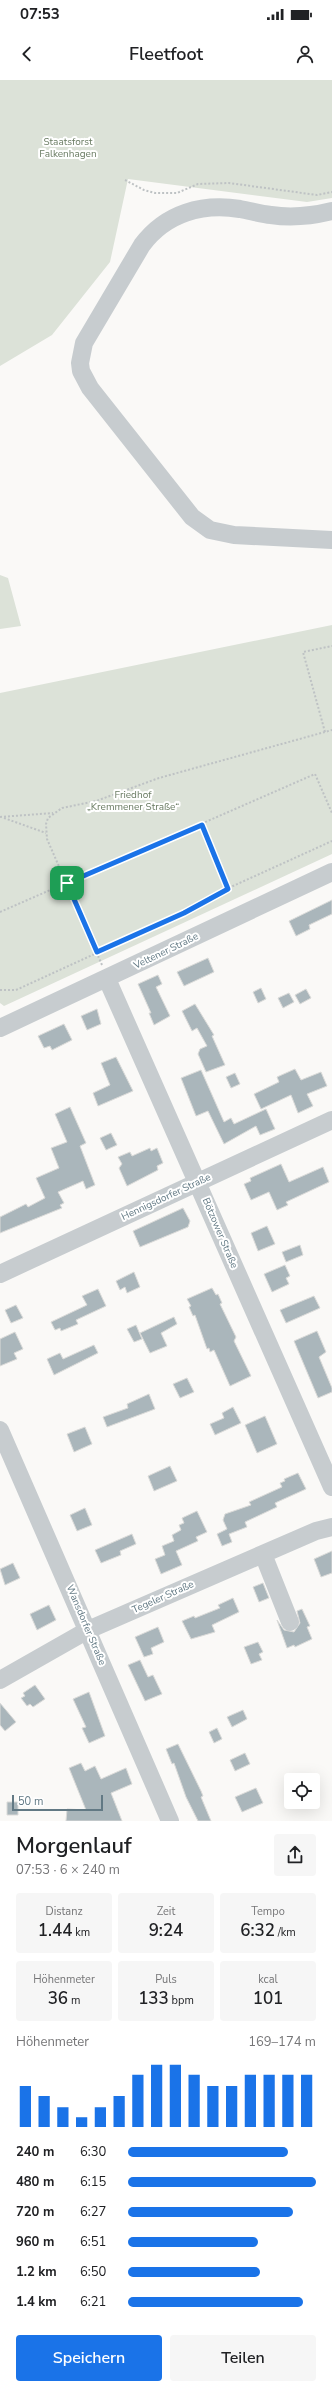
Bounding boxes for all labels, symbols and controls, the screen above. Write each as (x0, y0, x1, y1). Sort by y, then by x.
text: 07:53 (20, 4, 60, 24)
text: Fleetfoot (129, 42, 203, 66)
icon: back (16, 43, 38, 65)
icon: person (294, 43, 316, 65)
park label: Staatsforst Falkenhagen (39, 135, 97, 161)
park label: Friedhof „Kremmener Straße“ (87, 788, 179, 814)
pin (50, 866, 84, 900)
icon: arrive (56, 872, 78, 894)
street label: Veltener Straße (130, 929, 201, 973)
street label: Hennigsdorfer Straße (119, 1170, 213, 1224)
street label: Bötzower Straße (199, 1196, 241, 1270)
street label: Tegeler Straße (130, 1577, 196, 1617)
street label: Wansdorfer Straße (63, 1583, 109, 1667)
map controls (284, 1773, 320, 1809)
button: locate (284, 1773, 320, 1809)
scale bar (12, 1793, 103, 1812)
text: 50 m (18, 1794, 43, 1809)
text: Morgenlauf (16, 1831, 132, 1861)
button: share (274, 1834, 316, 1876)
text: 07:53 · 6 × 240 m (16, 1861, 120, 1879)
text: Distanz (46, 1904, 82, 1919)
text: Zeit (157, 1904, 175, 1919)
text: Tempo (251, 1904, 285, 1919)
text: 1.44 (38, 1919, 72, 1942)
text: 9:24 (149, 1919, 183, 1942)
text: 6:32 (240, 1919, 275, 1942)
text: km (72, 1925, 90, 1940)
text: /km (275, 1925, 296, 1940)
text: Höhenmeter (33, 1972, 95, 1987)
text: Puls (155, 1972, 177, 1987)
text: kcal (258, 1972, 278, 1987)
text: 36 (48, 1987, 68, 2010)
text: 133 (138, 1987, 169, 2010)
text: 101 (253, 1987, 283, 2010)
text: m (68, 1993, 80, 2008)
text: bpm (169, 1993, 194, 2008)
text: Höhenmeter (16, 2033, 89, 2051)
text: 169–174 m (248, 2033, 316, 2051)
text: 240 m (16, 2143, 54, 2161)
text: 6:30 (80, 2143, 106, 2161)
text: 480 m (16, 2173, 54, 2191)
text: 6:15 (80, 2173, 106, 2191)
text: 720 m (16, 2203, 54, 2221)
text: 6:27 (80, 2203, 106, 2221)
text: 960 m (16, 2233, 54, 2251)
text: 6:51 (80, 2233, 106, 2251)
text: 1.2 km (16, 2263, 57, 2281)
text: 6:50 (80, 2263, 106, 2281)
text: 1.4 km (16, 2293, 57, 2311)
text: 6:21 (80, 2293, 106, 2311)
button: Speichern (16, 2335, 162, 2381)
button: Teilen (170, 2335, 316, 2381)

